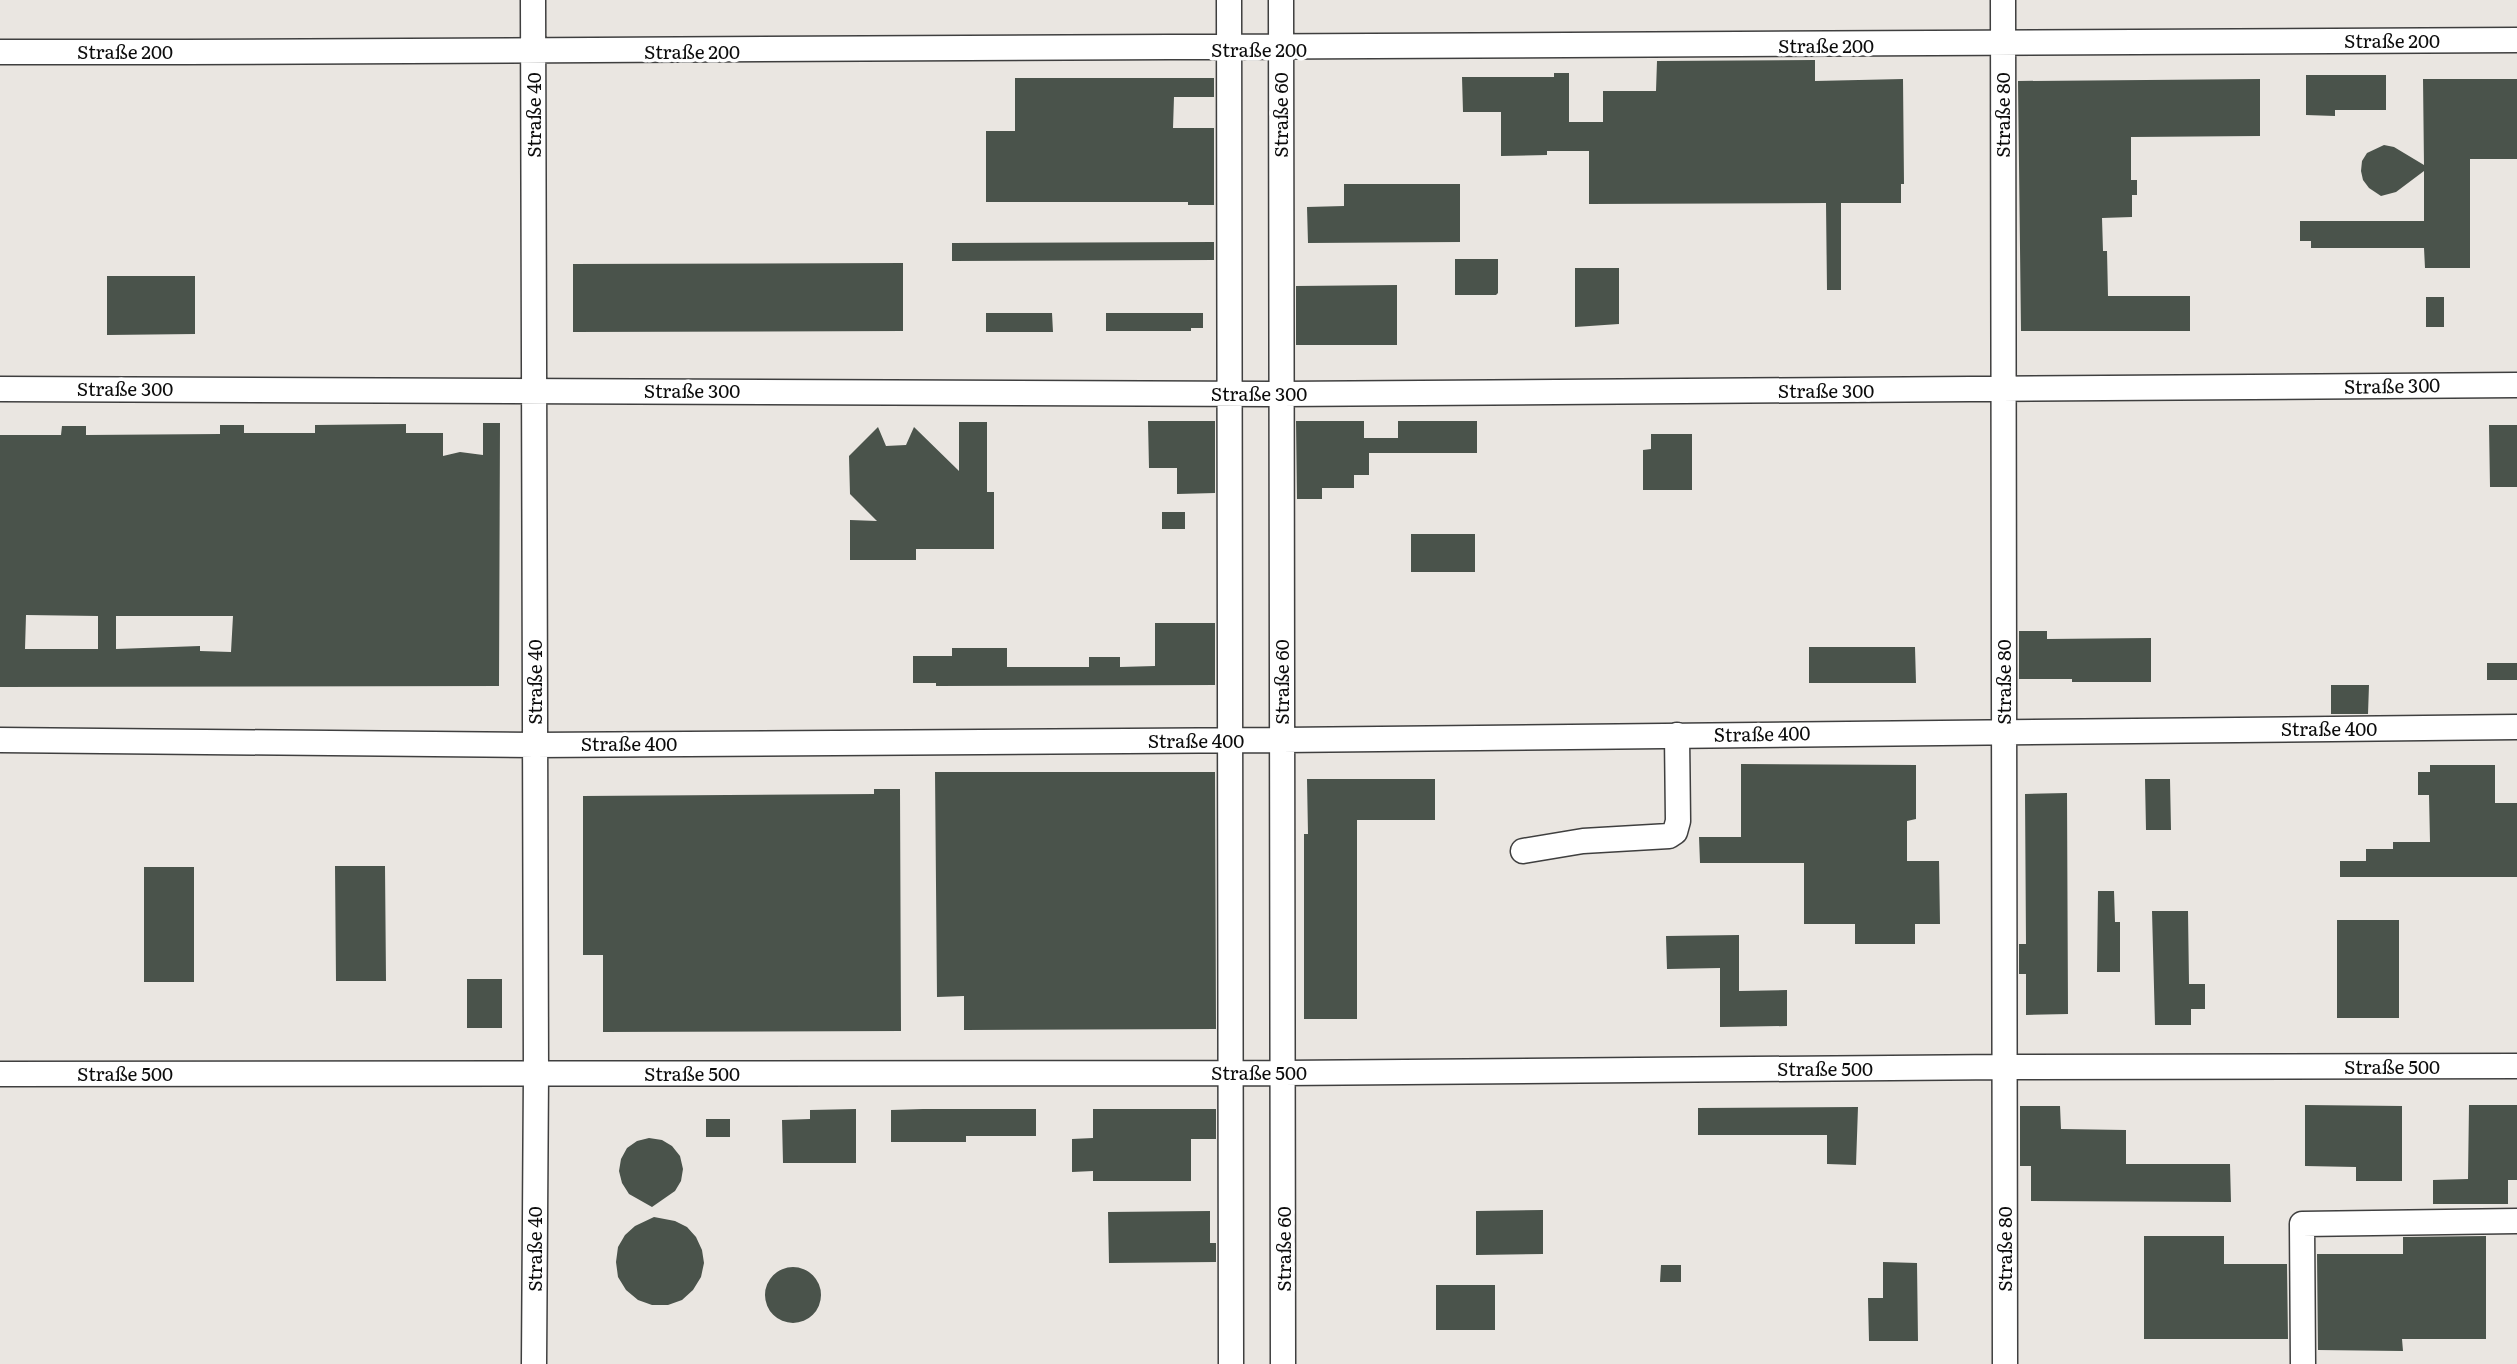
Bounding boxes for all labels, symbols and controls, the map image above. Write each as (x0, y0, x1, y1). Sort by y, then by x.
street label: Straße 200 (2344, 26, 2440, 54)
street label: Straße 200 (1778, 31, 1874, 59)
street label: Straße 200 (1211, 35, 1307, 63)
street label: Straße 200 (77, 37, 173, 65)
street label: Straße 200 (644, 37, 740, 65)
street label: Straße 40 (519, 72, 547, 158)
street label: Straße 60 (1266, 72, 1294, 158)
street label: Straße 80 (1988, 72, 2016, 158)
street label: Straße 300 (2344, 370, 2440, 400)
street label: Straße 300 (77, 374, 173, 402)
street label: Straße 300 (644, 376, 740, 404)
street label: Straße 300 (1778, 376, 1874, 404)
street label: Straße 300 (1211, 379, 1307, 407)
street label: Straße 40 (520, 639, 548, 725)
street label: Straße 60 (1267, 639, 1295, 725)
street label: Straße 80 (1989, 639, 2017, 725)
street label: Straße 400 (2281, 714, 2377, 742)
street label: Straße 400 (1713, 718, 1811, 748)
street label: Straße 400 (1148, 726, 1244, 754)
street label: Straße 400 (581, 729, 677, 757)
street label: Straße 500 (2344, 1052, 2440, 1080)
street label: Straße 500 (1777, 1054, 1873, 1082)
street label: Straße 500 (1211, 1058, 1307, 1086)
street label: Straße 500 (77, 1059, 173, 1087)
street label: Straße 500 (644, 1059, 740, 1087)
street label: Straße 40 (520, 1206, 548, 1292)
street label: Straße 60 (1269, 1206, 1297, 1292)
street label: Straße 80 (1990, 1206, 2018, 1292)

